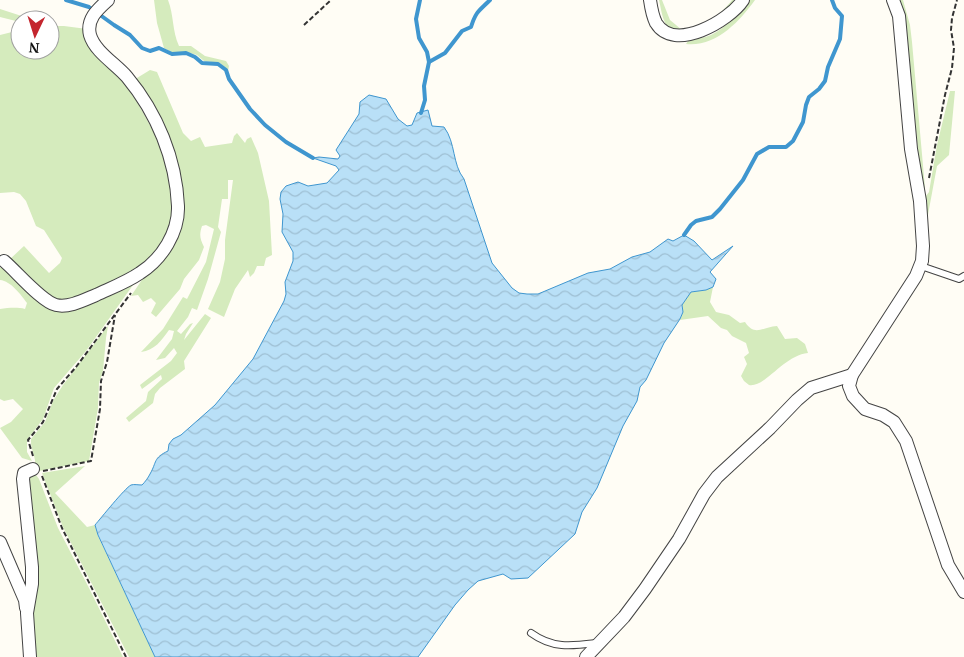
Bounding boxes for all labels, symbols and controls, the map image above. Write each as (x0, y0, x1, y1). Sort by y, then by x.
north arrow (10, 10, 60, 60)
text: N (28, 39, 40, 58)

